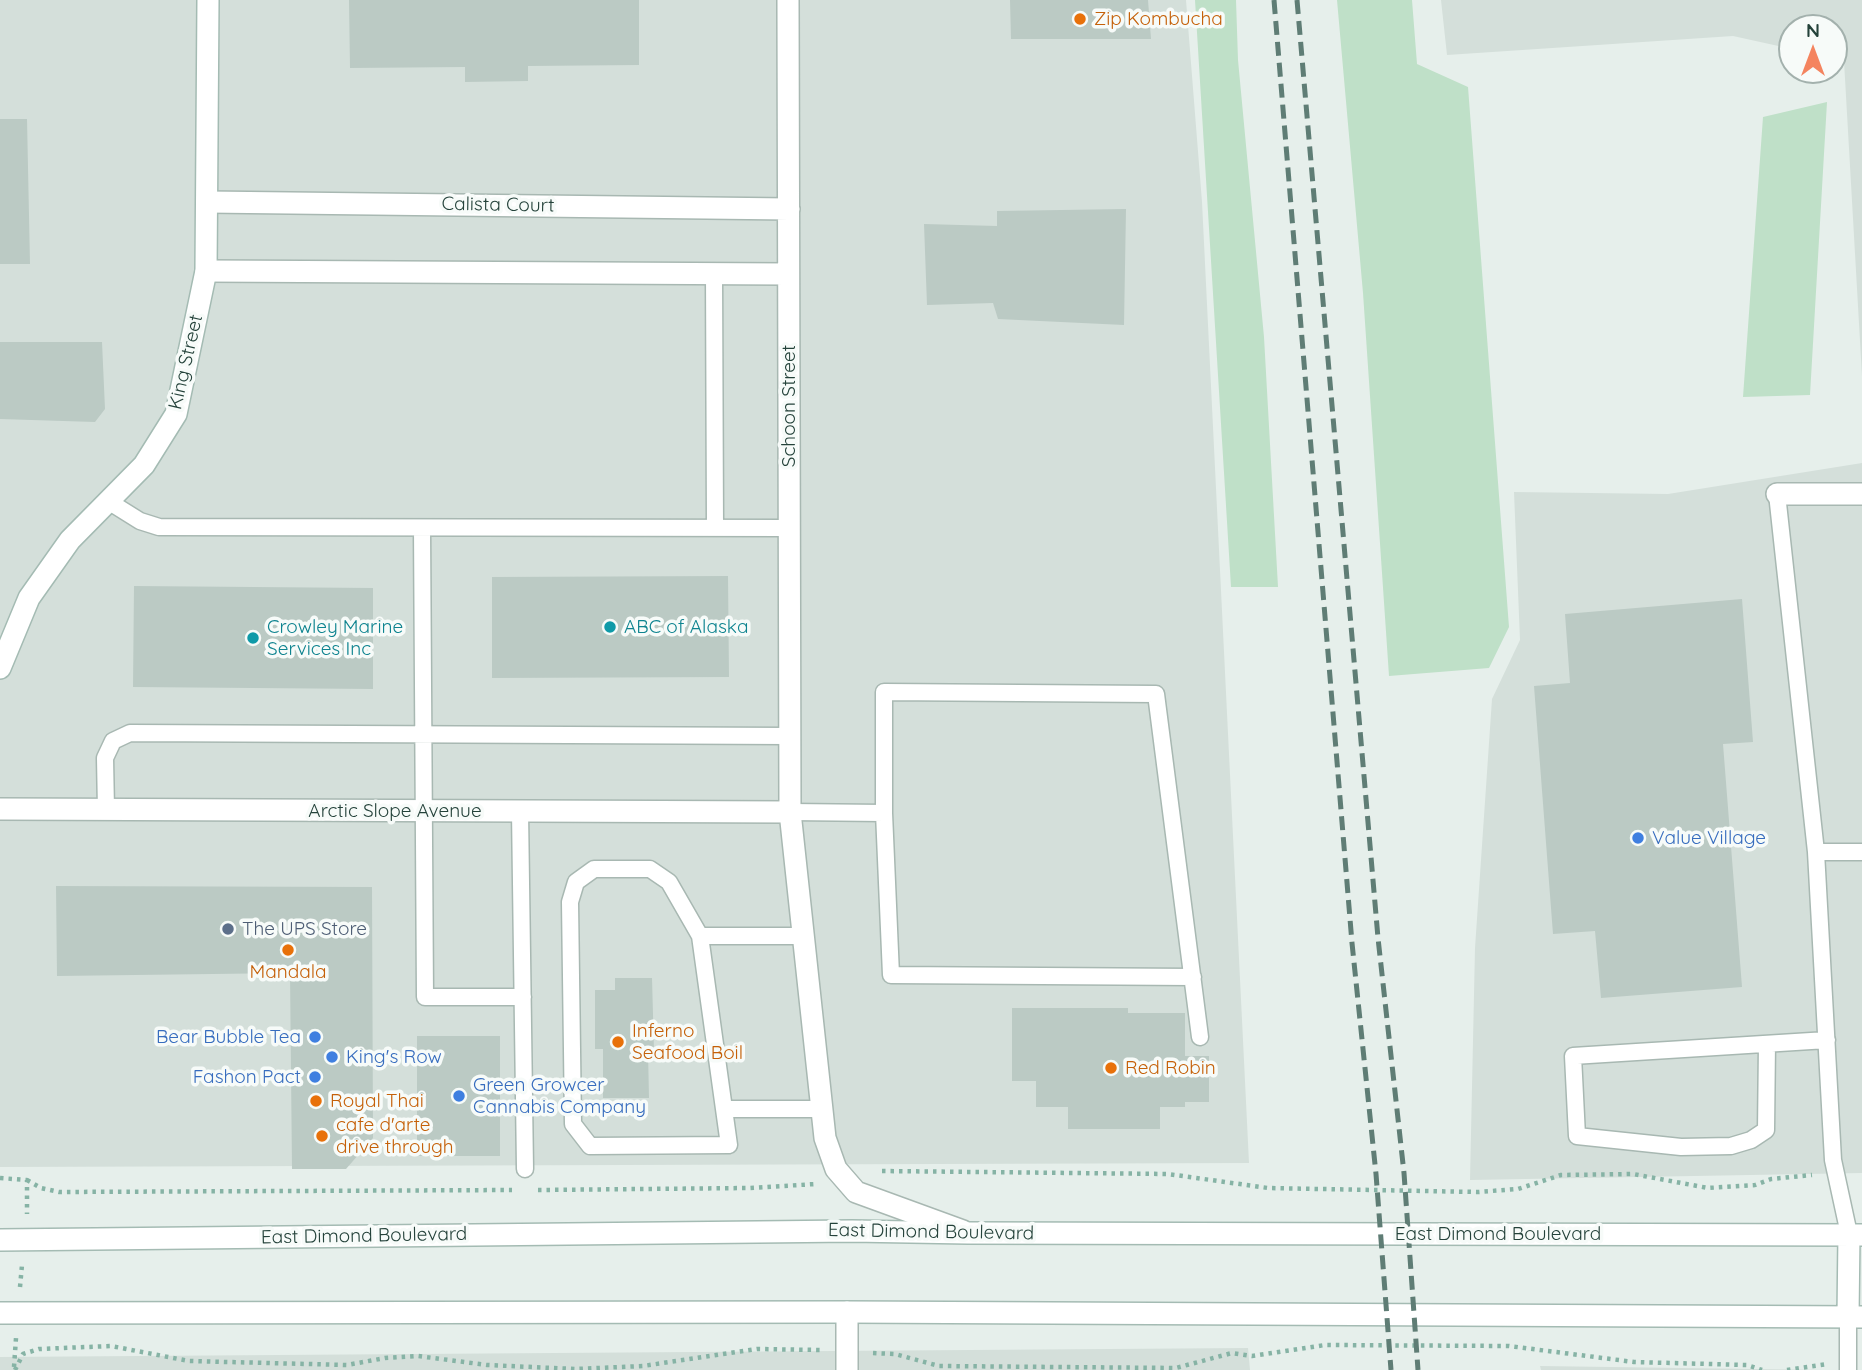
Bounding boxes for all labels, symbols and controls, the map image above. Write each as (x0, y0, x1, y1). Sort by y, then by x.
place label: Zip Kombucha (1094, 8, 1223, 30)
marker: Zip Kombucha (1072, 11, 1088, 27)
north arrow (1778, 14, 1848, 84)
text: N (1806, 18, 1820, 42)
street label: Calista Court (441, 193, 555, 217)
street label: King Street (164, 312, 208, 412)
street label: Schoon Street (778, 345, 800, 467)
place label: Crowley Marine Services Inc (267, 616, 403, 660)
place label: ABC of Alaska (624, 616, 748, 638)
marker: ABC of Alaska (602, 619, 618, 635)
marker: Crowley Marine Services Inc (245, 630, 261, 646)
street label: Arctic Slope Avenue (308, 800, 482, 822)
place label: Value Village (1652, 827, 1766, 849)
marker: Value Village (1630, 830, 1646, 846)
place label: The UPS Store (242, 918, 367, 940)
marker: The UPS Store (220, 921, 236, 937)
marker: Mandala (280, 942, 296, 958)
place label: Mandala (249, 961, 327, 983)
place label: Inferno Seafood Boil (632, 1020, 743, 1064)
place label: Bear Bubble Tea (156, 1026, 301, 1048)
marker: Bear Bubble Tea (307, 1029, 323, 1045)
marker: Inferno Seafood Boil (610, 1034, 626, 1050)
place label: King's Row (346, 1046, 442, 1068)
marker: King's Row (324, 1049, 340, 1065)
place label: Red Robin (1125, 1057, 1216, 1079)
marker: Red Robin (1103, 1060, 1119, 1076)
place label: Fashon Pact (193, 1066, 301, 1088)
marker: Fashon Pact (307, 1069, 323, 1085)
place label: Green Growcer Cannabis Company (473, 1074, 646, 1118)
marker: Green Growcer Cannabis Company (451, 1088, 467, 1104)
place label: Royal Thai (330, 1090, 424, 1112)
marker: Royal Thai (308, 1093, 324, 1109)
place label: cafe d'arte drive through (336, 1114, 454, 1158)
marker: cafe d'arte drive through (314, 1128, 330, 1144)
street label: East Dimond Boulevard (828, 1219, 1034, 1245)
street label: East Dimond Boulevard (261, 1223, 467, 1249)
street label: East Dimond Boulevard (1395, 1223, 1601, 1245)

